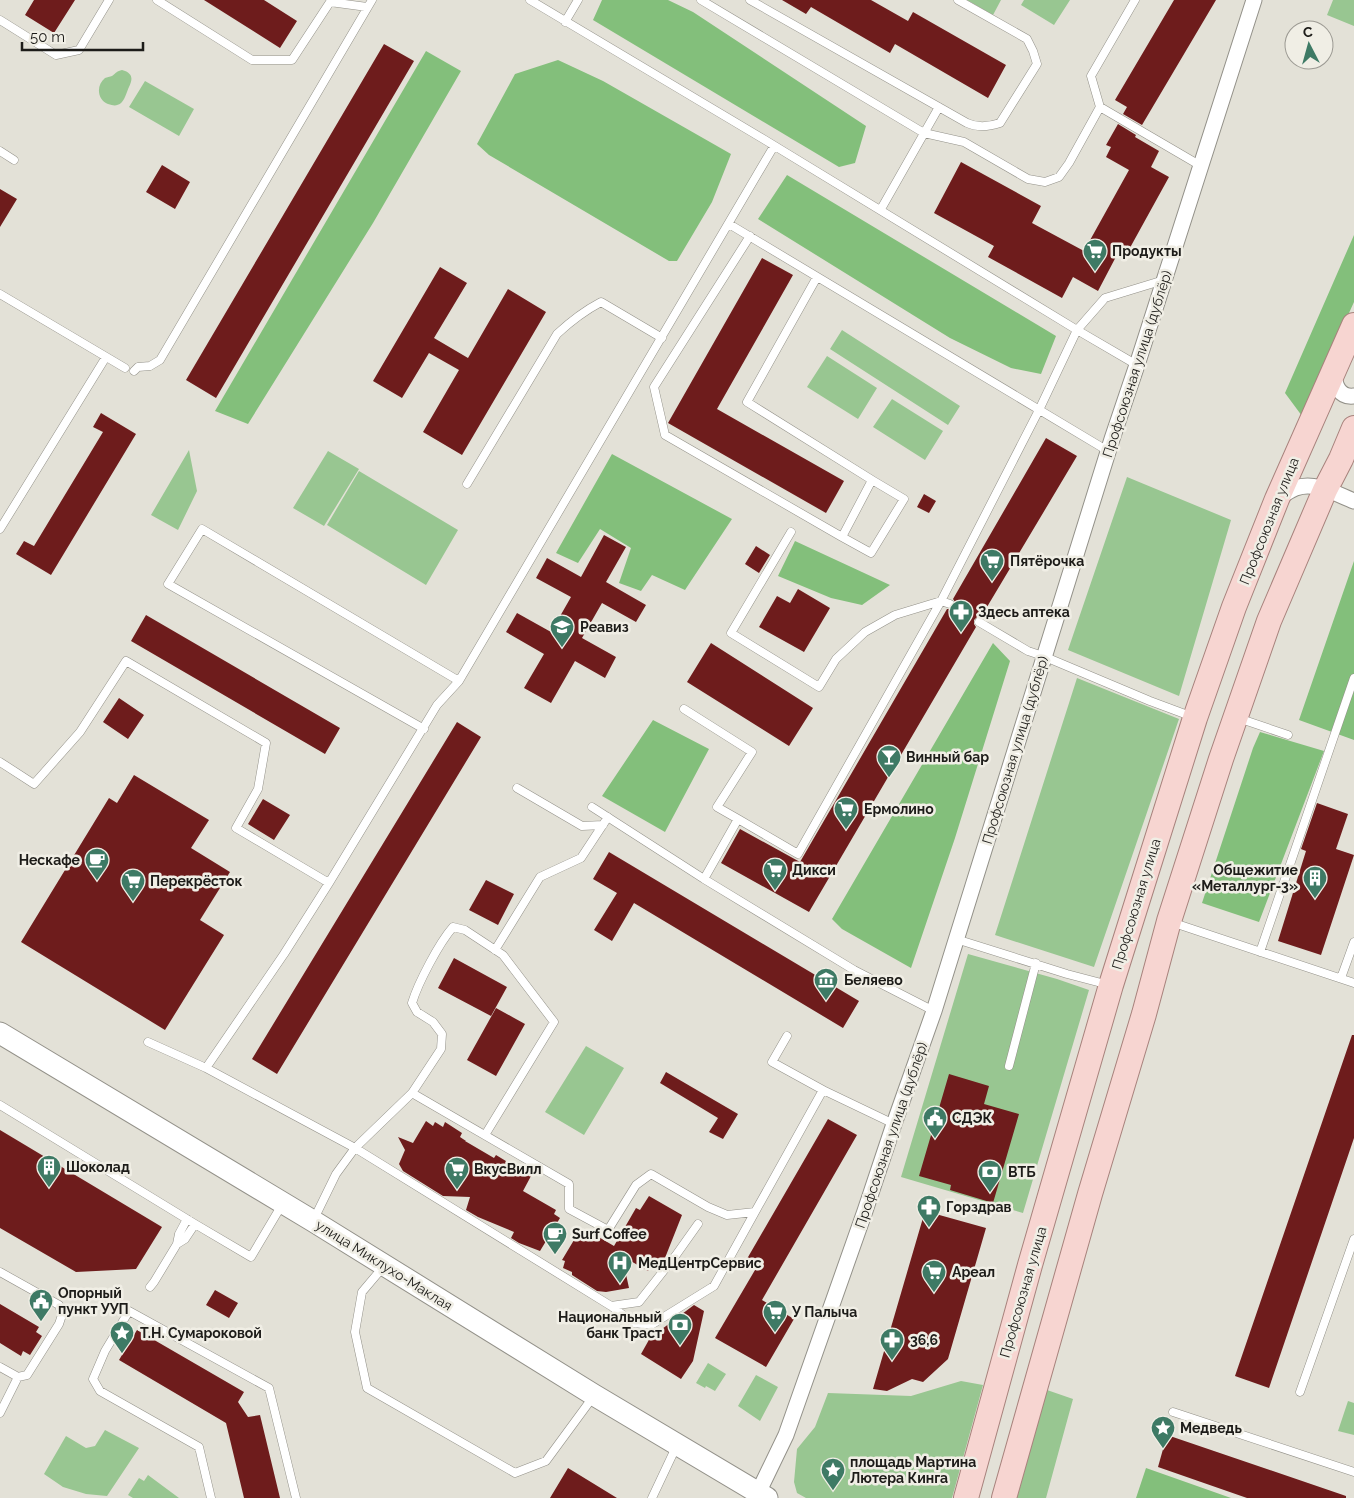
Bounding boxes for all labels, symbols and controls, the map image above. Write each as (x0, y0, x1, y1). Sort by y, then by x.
scale bar (22, 20, 144, 52)
north arrow (1284, 20, 1334, 70)
text: С (1302, 24, 1314, 41)
text: 50 m (30, 28, 65, 46)
supermarket icon: Продукты (1082, 238, 1108, 272)
place label: Продукты (1112, 243, 1182, 259)
street label: Профсоюзная улица (дублёр) (1099, 268, 1175, 460)
street label: Профсоюзная улица (1236, 455, 1302, 587)
supermarket icon: Пятёрочка (979, 548, 1005, 582)
place label: Пятёрочка (1010, 553, 1084, 569)
pharmacy icon: Здесь аптека (948, 599, 974, 633)
place label: Здесь аптека (978, 604, 1070, 620)
school or university icon: Реавиз (549, 614, 575, 648)
place label: Реавиз (580, 619, 629, 635)
street label: Профсоюзная улица (дублёр) (979, 654, 1051, 846)
bar icon: Винный бар (876, 744, 902, 778)
place label: Винный бар (906, 749, 989, 765)
supermarket icon: Ермолино (833, 796, 859, 830)
place label: Ермолино (864, 801, 934, 817)
street label: Профсоюзная улица (1108, 837, 1164, 971)
cafe icon: Нескафе (84, 847, 110, 881)
place label: Нескафе (19, 852, 81, 868)
supermarket icon: Дикси (762, 857, 788, 891)
place label: Дикси (792, 862, 836, 878)
place label: Общежитие «Металлург-3» (1192, 862, 1299, 894)
building icon: Общежитие «Металлург-3» (1302, 865, 1328, 899)
supermarket icon: Перекрёсток (120, 868, 146, 902)
place label: Перекрёсток (150, 873, 242, 889)
museum icon: Беляево (813, 967, 839, 1001)
place label: Беляево (844, 972, 903, 988)
street label: Профсоюзная улица (дублёр) (852, 1040, 930, 1230)
public building icon: СДЭК (922, 1105, 948, 1139)
place label: СДЭК (952, 1110, 993, 1126)
building icon: Шоколад (36, 1154, 62, 1188)
supermarket icon: ВкусВилл (444, 1156, 470, 1190)
place label: Шоколад (66, 1159, 130, 1175)
bank icon: ВТБ (977, 1159, 1003, 1193)
place label: ВкусВилл (474, 1161, 542, 1177)
place label: ВТБ (1008, 1164, 1036, 1180)
pharmacy icon: Горздрав (916, 1194, 942, 1228)
place label: Горздрав (946, 1199, 1012, 1215)
street label: улица Миклухо-Маклая (313, 1216, 455, 1314)
cafe icon: Surf Coffee (542, 1221, 568, 1255)
street label: Профсоюзная улица (997, 1224, 1049, 1360)
place label: Surf Coffee (572, 1226, 647, 1242)
hospital icon: МедЦентрСервис (607, 1250, 633, 1284)
place label: МедЦентрСервис (638, 1255, 762, 1271)
supermarket icon: Ареал (921, 1259, 947, 1293)
place label: Ареал (952, 1264, 995, 1280)
place label: Опорный пункт УУП (58, 1285, 129, 1317)
public building icon: Опорный пункт УУП (28, 1288, 54, 1322)
supermarket icon: У Палыча (762, 1299, 788, 1333)
place label: У Палыча (791, 1304, 857, 1320)
place label: Национальный банк Траст (558, 1309, 662, 1341)
bank icon: Национальный банк Траст (667, 1312, 693, 1346)
place icon: Т.Н. Сумароковой (109, 1320, 135, 1354)
place label: Т.Н. Сумароковой (140, 1325, 262, 1341)
pharmacy icon: 36,6 (879, 1327, 905, 1361)
place label: 36,6 (910, 1332, 938, 1348)
place icon: Медведь (1150, 1415, 1176, 1449)
place label: Медведь (1180, 1420, 1242, 1436)
place label: площадь Мартина Лютера Кинга (850, 1454, 976, 1486)
place icon: площадь Мартина Лютера Кинга (820, 1457, 846, 1491)

